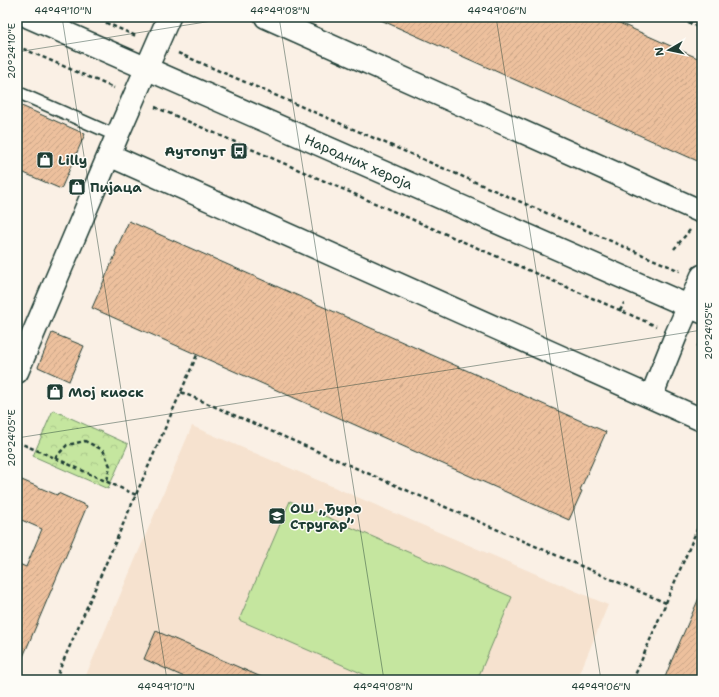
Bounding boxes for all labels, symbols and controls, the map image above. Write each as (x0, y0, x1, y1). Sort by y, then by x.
text: 44°49'10"N (34, 4, 92, 17)
text: 44°49'08"N (250, 4, 310, 17)
text: 44°49'06"N (467, 4, 527, 17)
text: 20°24'10"E (5, 23, 18, 79)
north arrow (649, 30, 689, 70)
text: N (651, 46, 668, 57)
street label: Народних хероја (302, 130, 416, 193)
bus stop icon: Аутопут (229, 141, 249, 161)
place label: Аутопут (165, 142, 227, 160)
shop icon: Lilly (35, 150, 55, 170)
place label: Lilly (58, 151, 87, 169)
shop icon: Пијаца (67, 177, 87, 197)
place label: Пијаца (90, 178, 142, 196)
text: 20°24'05"E (702, 302, 715, 360)
shop icon: Мој киоск (45, 382, 65, 402)
place label: Мој киоск (68, 383, 144, 401)
text: 20°24'05"E (5, 409, 18, 467)
place label: ОШ „Ђуро Стругар” (290, 499, 362, 533)
school or university icon: ОШ „Ђуро Стругар” (267, 506, 287, 526)
text: 44°49'10"N (137, 680, 195, 693)
text: 44°49'08"N (353, 680, 413, 693)
text: 44°49'06"N (571, 680, 631, 693)

